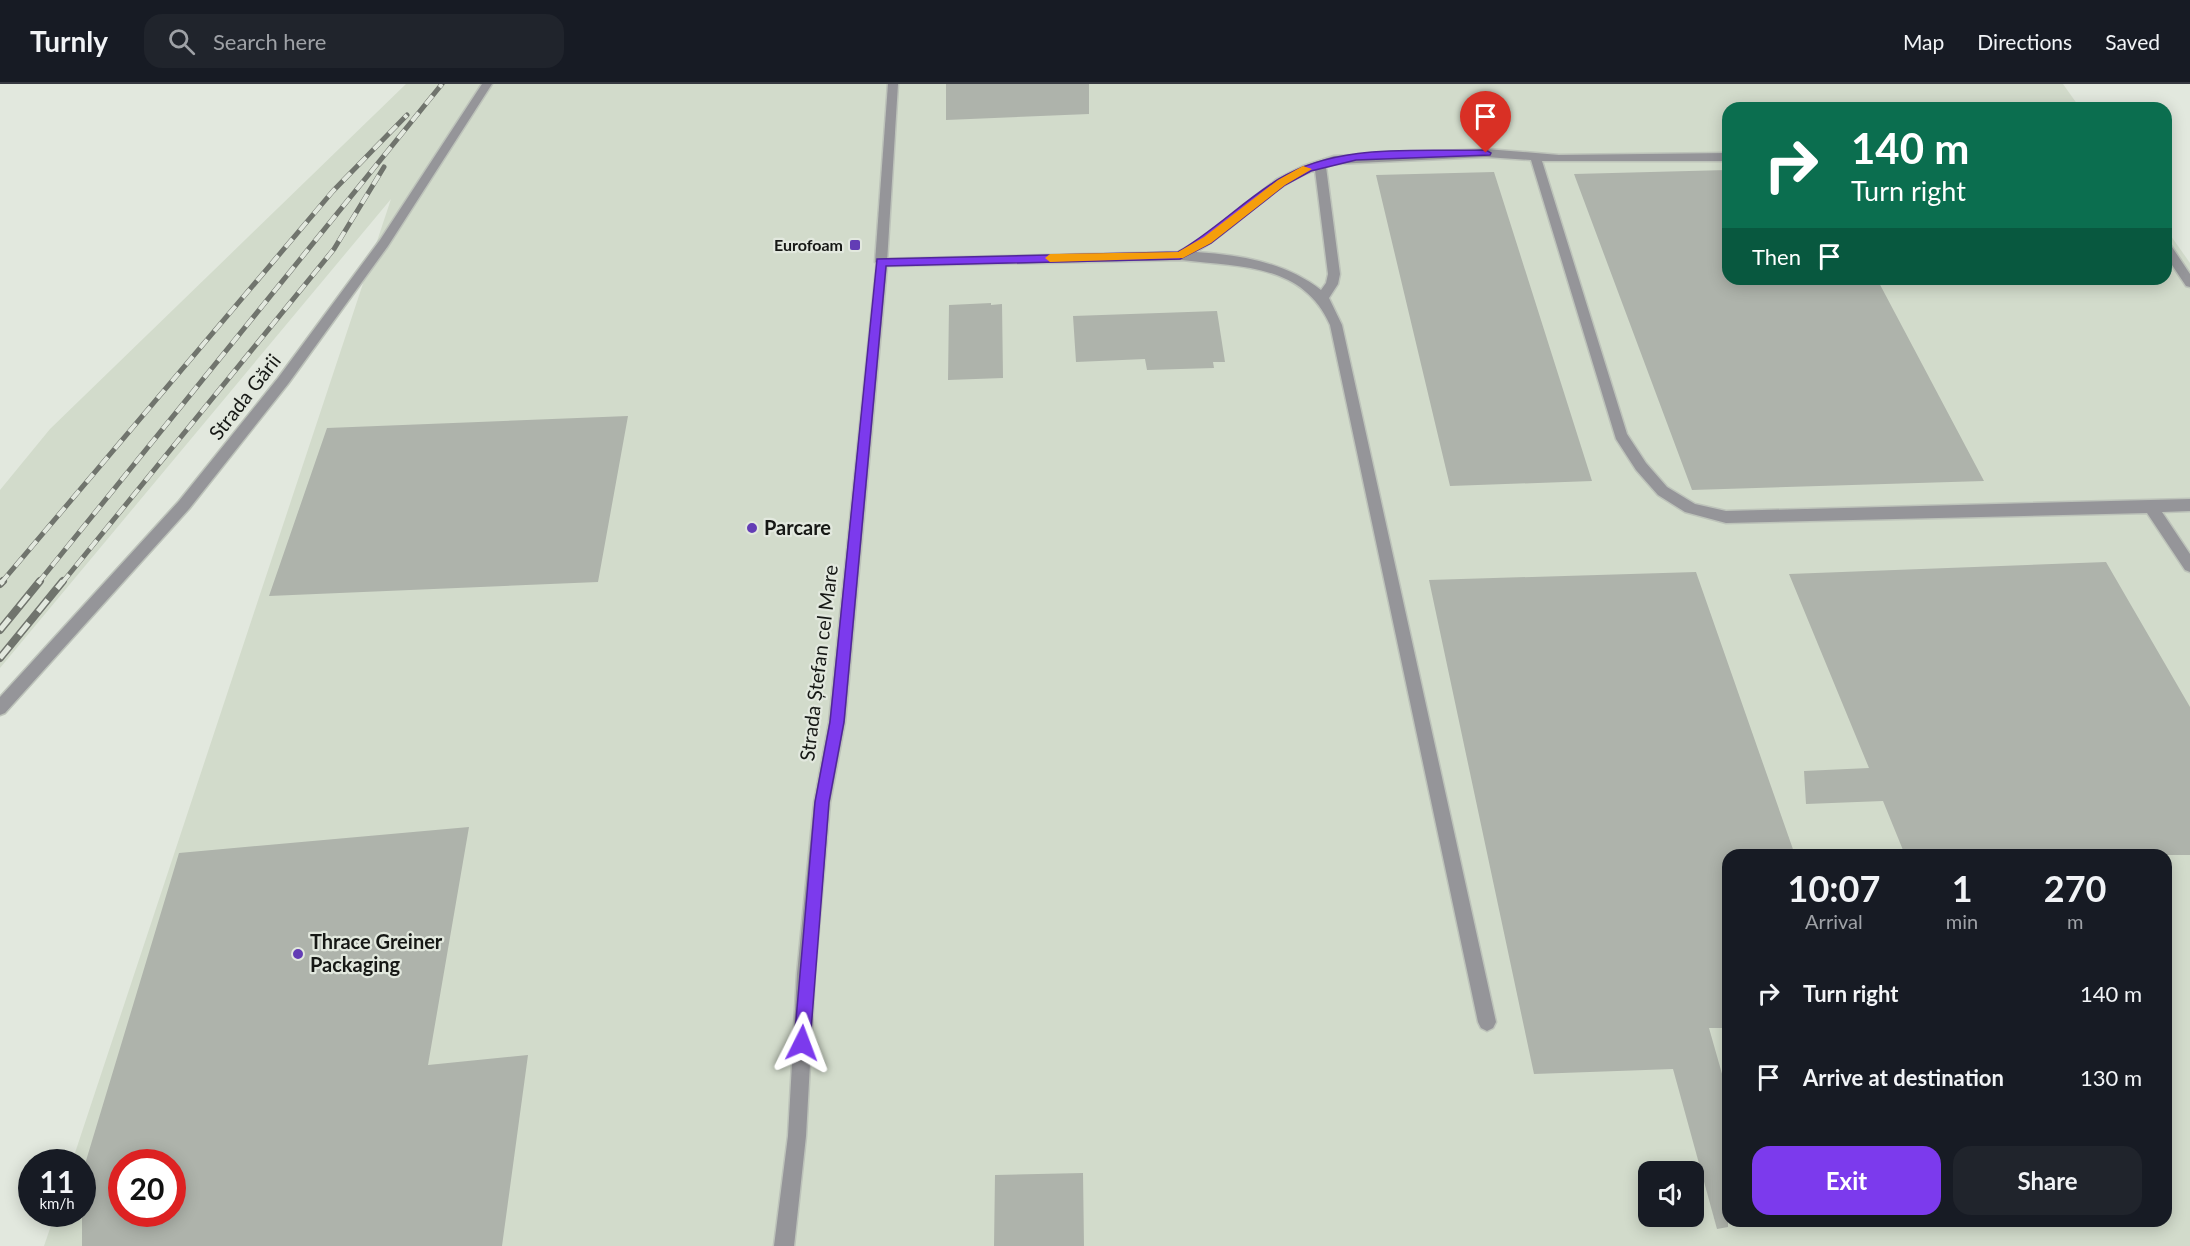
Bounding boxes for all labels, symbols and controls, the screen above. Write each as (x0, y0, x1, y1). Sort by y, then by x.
search box (144, 14, 564, 68)
text: Turnly (30, 24, 108, 58)
icon: search (165, 25, 198, 58)
text: Search here (213, 28, 326, 55)
text: Map (1903, 29, 1944, 54)
text: Directions (1977, 29, 2072, 54)
text: Saved (2105, 29, 2160, 54)
pin (1460, 91, 1511, 153)
icon: arrive (1469, 100, 1502, 133)
text: 140 m (1851, 123, 1969, 173)
icon: right (1752, 126, 1830, 204)
text: Turn right (1851, 174, 1966, 207)
place label: Eurofoam (774, 235, 843, 254)
marker: Eurofoam (848, 238, 862, 252)
icon: arrive (1813, 240, 1846, 273)
text: Then (1752, 243, 1801, 270)
street label: Strada Gării (203, 349, 285, 444)
place label: Parcare (764, 515, 831, 539)
marker: Parcare (745, 521, 759, 535)
street label: Strada Ștefan cel Mare (794, 563, 842, 762)
text: 10:07 (1788, 866, 1880, 910)
text: 1 (1952, 866, 1973, 910)
text: 270 (2044, 866, 2106, 910)
text: Arrival (1805, 909, 1863, 933)
text: min (1946, 909, 1978, 933)
text: m (2067, 909, 2083, 933)
place label: Thrace Greiner Packaging (310, 929, 443, 976)
marker: Thrace Greiner Packaging (291, 947, 305, 961)
icon: right (1752, 977, 1785, 1010)
text: Turn right (1803, 980, 1898, 1007)
text: 140 m (2080, 980, 2142, 1007)
position arrow (770, 1011, 834, 1075)
icon: arrive (1752, 1061, 1785, 1094)
text: Arrive at destination (1803, 1064, 2004, 1091)
text: 130 m (2080, 1064, 2142, 1091)
button: Exit (1752, 1146, 1941, 1215)
button: Share (1953, 1146, 2142, 1215)
speed limit sign: 20 (108, 1149, 186, 1227)
map controls (1638, 1161, 1704, 1227)
button: sound (1638, 1161, 1704, 1227)
text: 11 (40, 1163, 74, 1199)
text: km/h (39, 1194, 75, 1212)

